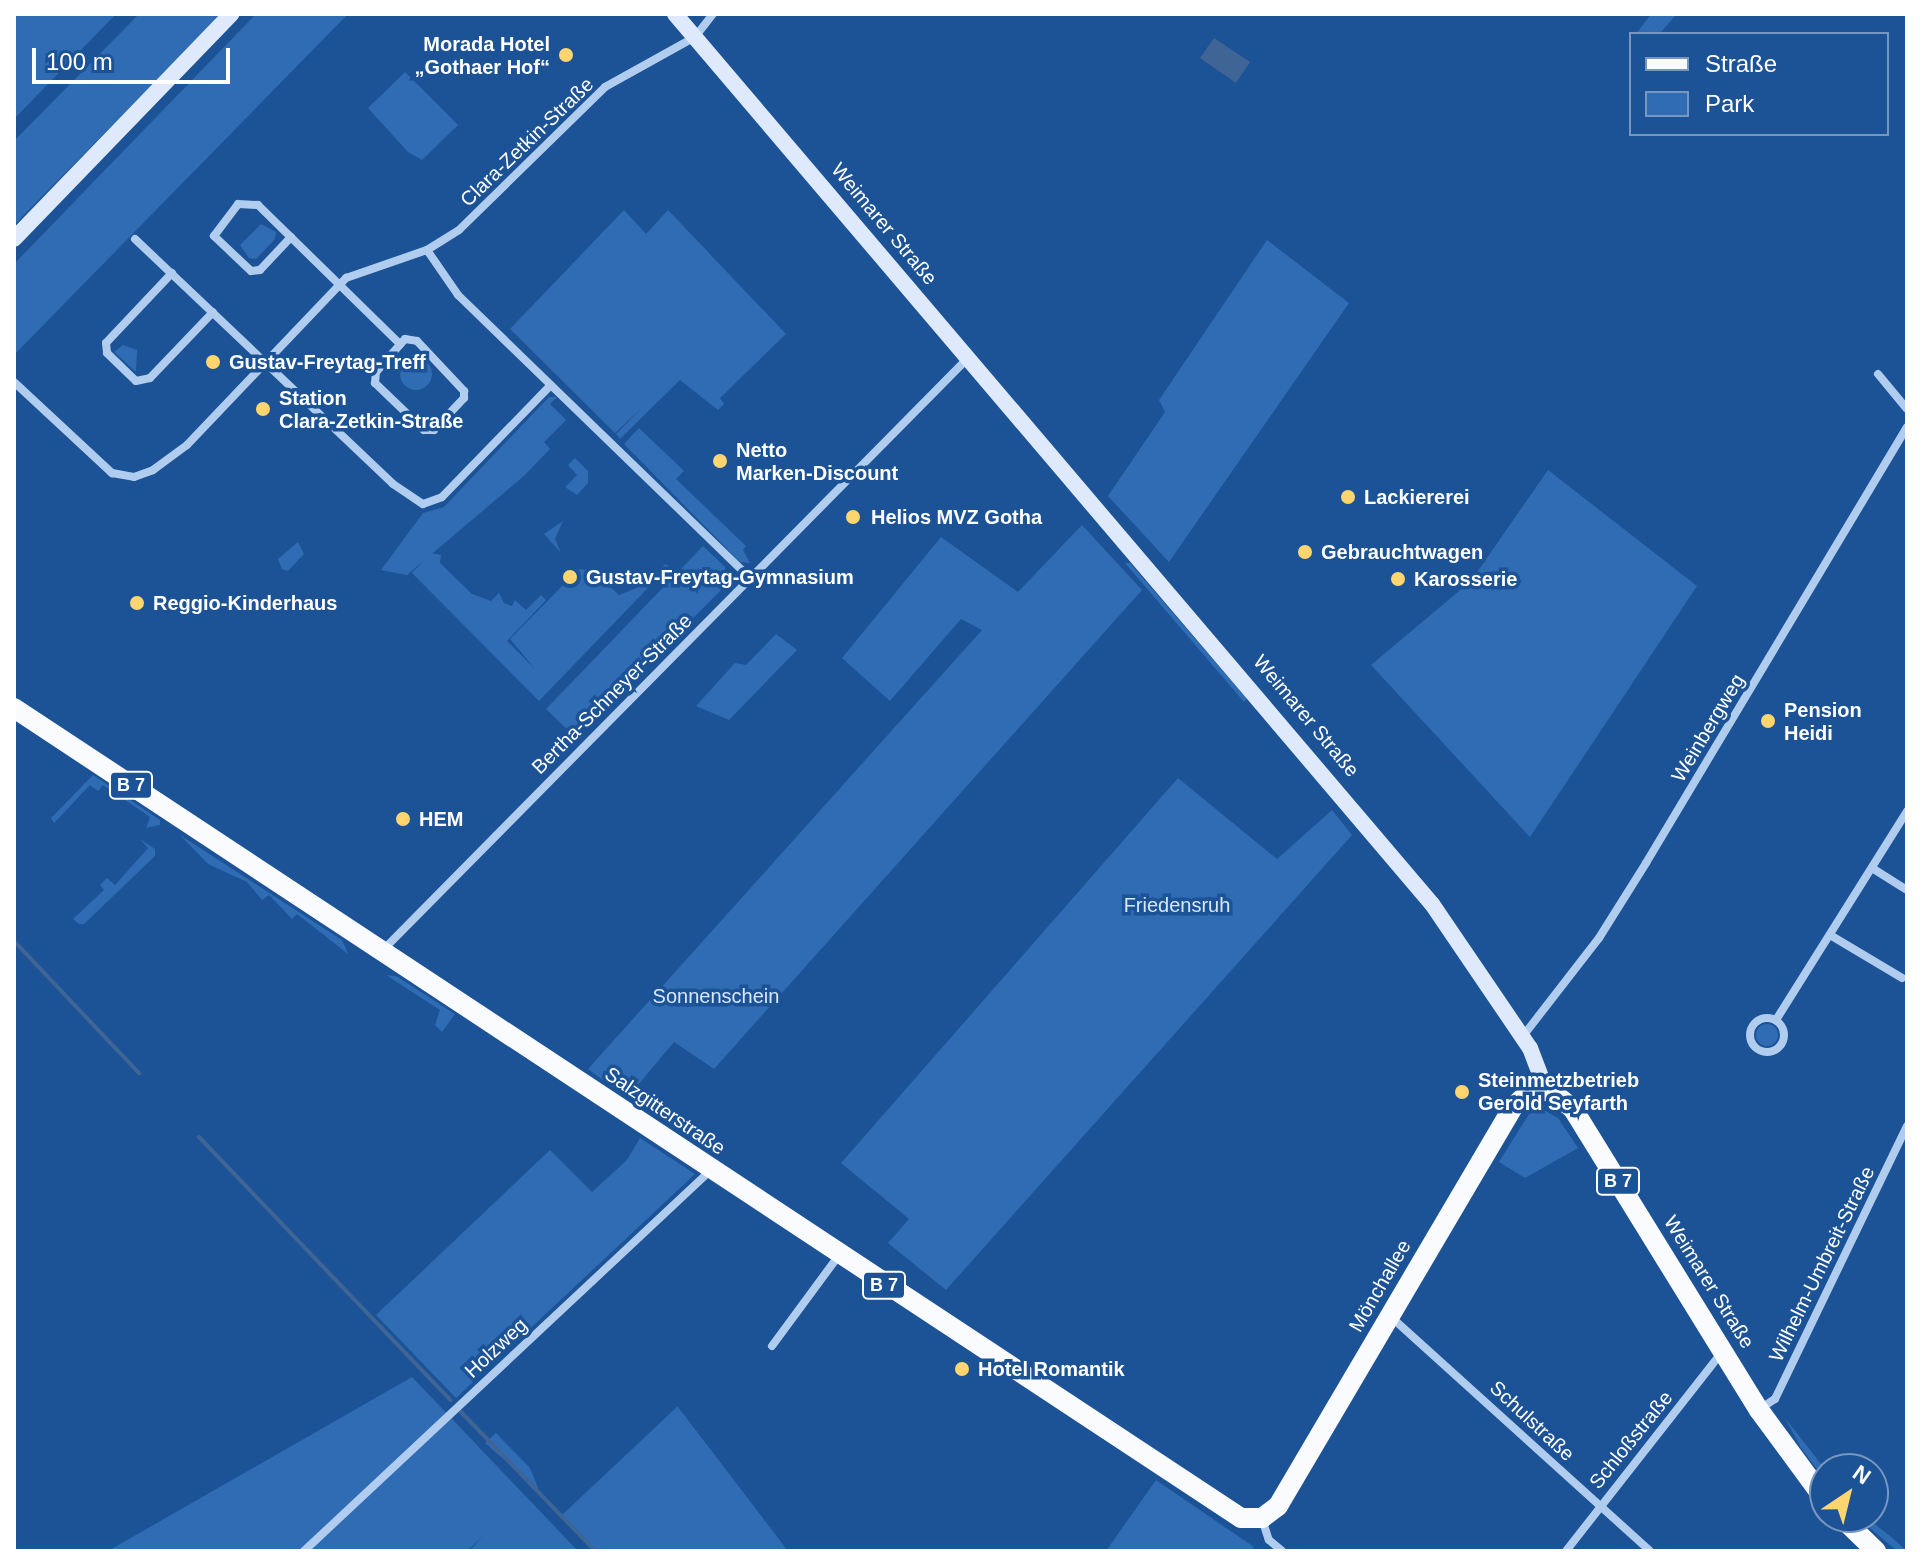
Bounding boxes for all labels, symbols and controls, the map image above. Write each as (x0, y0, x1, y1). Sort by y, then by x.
scale bar (36, 32, 234, 82)
place label: Morada Hotel „Gothaer Hof“ (414, 32, 550, 79)
legend (1629, 32, 1889, 136)
marker: Morada Hotel „Gothaer Hof“ (557, 46, 575, 64)
text: 100 m (46, 48, 113, 75)
text: Straße (1705, 50, 1777, 77)
street label: Clara-Zetkin-Straße (456, 72, 598, 212)
text: Park (1705, 90, 1754, 117)
street label: Weimarer Straße (826, 158, 942, 290)
place label: Gustav-Freytag-Treff (229, 350, 426, 374)
marker: Gustav-Freytag-Treff (204, 353, 222, 371)
place label: Station Clara-Zetkin-Straße (279, 386, 463, 433)
marker: Station Clara-Zetkin-Straße (254, 400, 272, 418)
place label: Netto Marken-Discount (736, 438, 898, 485)
marker: Netto Marken-Discount (711, 452, 729, 470)
place label: Lackiererei (1364, 485, 1470, 509)
marker: Lackiererei (1339, 488, 1357, 506)
place label: Helios MVZ Gotha (871, 505, 1042, 529)
marker: Helios MVZ Gotha (842, 506, 864, 528)
place label: Gebrauchtwagen (1321, 540, 1483, 564)
marker: Gebrauchtwagen (1296, 543, 1314, 561)
place label: Gustav-Freytag-Gymnasium (586, 565, 854, 589)
place label: Karosserie (1414, 567, 1517, 591)
marker: Gustav-Freytag-Gymnasium (561, 568, 579, 586)
marker: Karosserie (1389, 570, 1407, 588)
place label: Reggio-Kinderhaus (153, 591, 337, 615)
marker: Reggio-Kinderhaus (128, 594, 146, 612)
street label: Bertha-Schneyer-Straße (527, 609, 697, 779)
street label: Weimarer Straße (1248, 650, 1364, 782)
street label: Weinbergweg (1666, 670, 1750, 786)
place label: Pension Heidi (1784, 698, 1862, 745)
marker: Pension Heidi (1759, 712, 1777, 730)
road number: B 7 (107, 771, 155, 799)
place label: HEM (419, 807, 463, 831)
marker: HEM (394, 810, 412, 828)
park label: Friedensruh (1124, 893, 1230, 917)
park label: Sonnenschein (653, 984, 779, 1008)
street label: Salzgitterstraße (600, 1062, 730, 1160)
place label: Steinmetzbetrieb Gerold Seyfarth (1478, 1068, 1639, 1115)
marker: Steinmetzbetrieb Gerold Seyfarth (1453, 1083, 1471, 1101)
street label: Wilhelm-Umbreit-Straße (1764, 1162, 1880, 1366)
road number: B 7 (1594, 1167, 1642, 1195)
street label: Weimarer Straße (1659, 1211, 1759, 1353)
street label: Mönchallee (1344, 1236, 1416, 1336)
road number: B 7 (860, 1271, 908, 1299)
street label: Holzweg (460, 1313, 532, 1383)
place label: Hotel Romantik (978, 1357, 1125, 1381)
marker: Hotel Romantik (953, 1360, 971, 1378)
street label: Schulstraße (1485, 1376, 1579, 1466)
street label: Schloßstraße (1584, 1386, 1678, 1494)
north arrow (1809, 1453, 1889, 1533)
text: N (1848, 1460, 1876, 1489)

